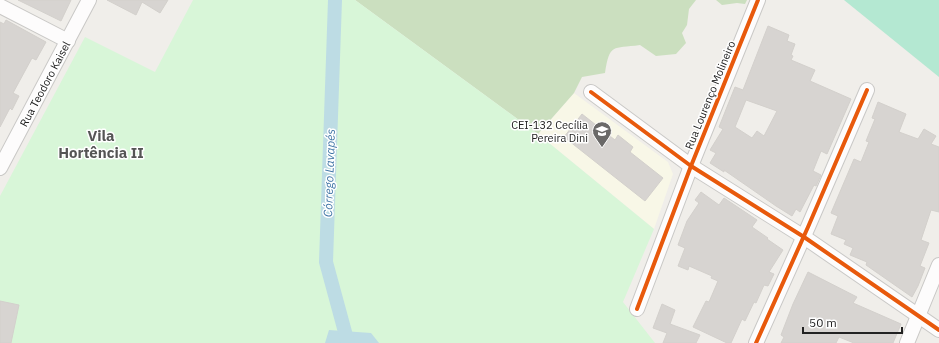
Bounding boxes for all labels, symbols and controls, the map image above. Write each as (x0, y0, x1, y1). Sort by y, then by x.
street label: Rua Teodoro Kaisel (17, 39, 73, 129)
street label: Rua Lourenço Molineiro (682, 39, 738, 151)
place label: CEI-132 Cecília Pereira Dini (511, 118, 588, 145)
school or university icon: CEI-132 Cecília Pereira Dini (591, 120, 613, 148)
district label: Vila Hortência II (58, 126, 144, 162)
water label: Córrego Lavapés (320, 128, 338, 217)
scale bar (803, 309, 902, 335)
text: 50 m (809, 315, 837, 330)

